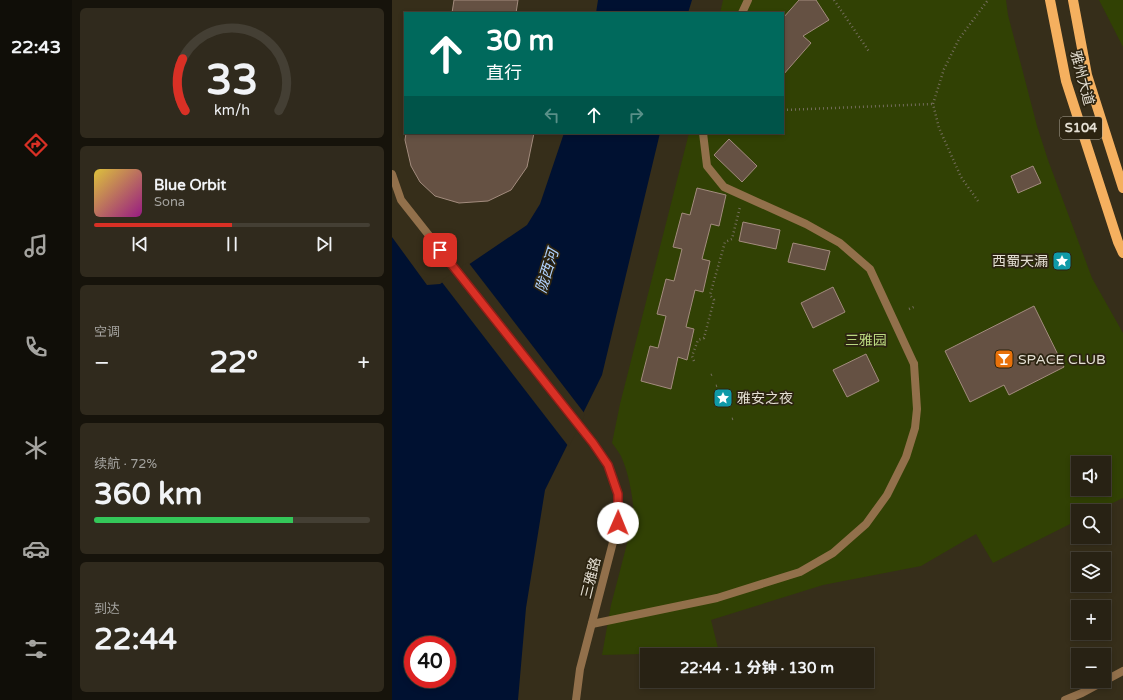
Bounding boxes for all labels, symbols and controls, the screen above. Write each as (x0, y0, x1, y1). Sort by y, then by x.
text: 30 m (486, 24, 554, 58)
icon: ahead (420, 28, 472, 80)
text: 22:43 (11, 36, 61, 58)
street label: 雅州大道 (1067, 49, 1097, 107)
text: 33 (206, 56, 258, 106)
text: 直行 (486, 62, 522, 84)
text: km/h (214, 102, 250, 119)
icon: left (541, 104, 563, 126)
icon: ahead (583, 104, 605, 126)
icon: right (625, 104, 647, 126)
road number: S104 (1060, 117, 1102, 139)
icon: directions (22, 131, 50, 159)
text: Blue Orbit (154, 176, 226, 194)
text: Sona (154, 194, 185, 210)
icon: music (22, 232, 50, 260)
icon: previous (129, 233, 151, 255)
icon: pause (221, 233, 243, 255)
icon: next (313, 233, 335, 255)
pin (423, 233, 457, 267)
icon: arrive (429, 239, 451, 261)
water label: 陇西河 (532, 244, 563, 295)
place icon: 西蜀天漏 (1051, 250, 1073, 272)
place label: 西蜀天漏 (992, 253, 1048, 270)
text: 空调 (94, 324, 120, 340)
park label: 三雅园 (845, 332, 887, 349)
icon: phone (22, 333, 50, 361)
text: 22° (209, 344, 258, 381)
bar icon: SPACE CLUB (993, 348, 1015, 370)
text: − (94, 350, 110, 376)
text: + (358, 350, 370, 376)
place label: SPACE CLUB (1018, 351, 1106, 368)
place icon: 雅安之夜 (712, 387, 734, 409)
place label: 雅安之夜 (737, 390, 793, 407)
icon: climate (22, 434, 50, 462)
text: 续航 · 72% (94, 456, 157, 472)
map controls (1071, 456, 1111, 688)
button: sound (1071, 456, 1111, 496)
text: 360 km (94, 476, 202, 513)
position arrow (597, 502, 639, 544)
button: search (1071, 504, 1111, 544)
icon: car (22, 535, 50, 563)
button: layers (1071, 552, 1111, 592)
street label: 三雅路 (578, 556, 604, 600)
button: + (1071, 600, 1111, 640)
text: 到达 (94, 601, 120, 617)
text: 22:44 (94, 621, 177, 658)
icon: filters (22, 635, 50, 663)
speed limit sign: 40 (404, 636, 456, 688)
button: − (1071, 648, 1111, 688)
text: 22:44 · 1 分钟 · 130 m (680, 659, 834, 677)

